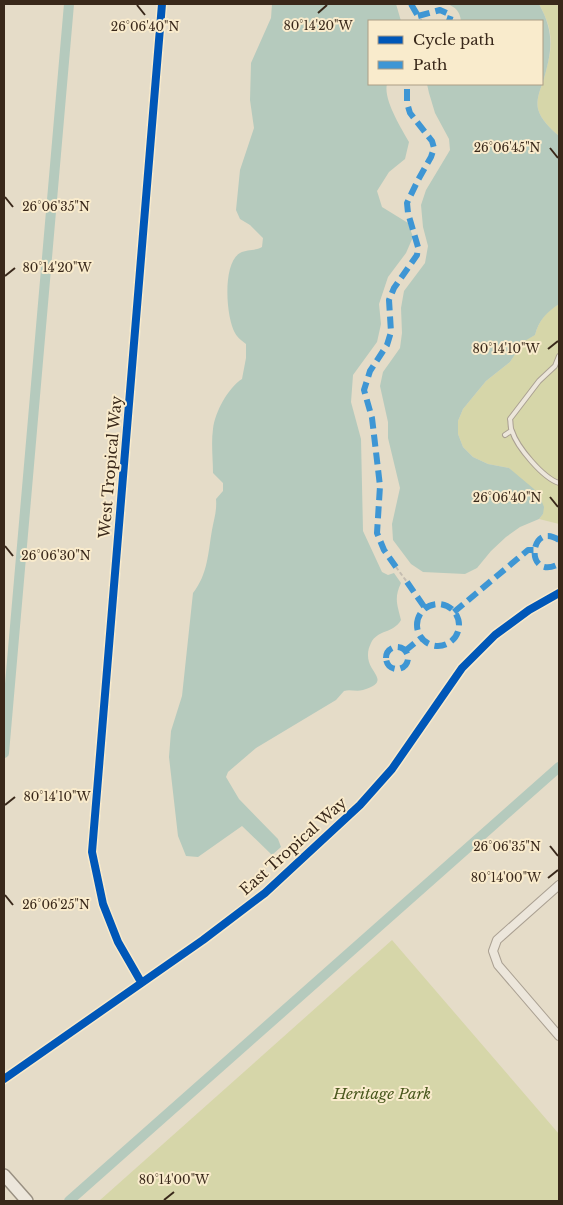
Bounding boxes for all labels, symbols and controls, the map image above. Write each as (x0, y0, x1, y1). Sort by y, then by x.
text: 80°14'20"W (283, 18, 353, 33)
text: 26°06'40"N (111, 19, 179, 34)
legend (368, 20, 543, 85)
text: Cycle path (413, 30, 495, 49)
text: Path (413, 55, 447, 74)
text: 26°06'45"N (474, 140, 541, 155)
text: 26°06'35"N (22, 199, 90, 214)
text: 80°14'20"W (22, 260, 92, 275)
text: 80°14'10"W (472, 341, 540, 356)
street label: West Tropical Way (94, 394, 126, 540)
text: 26°06'40"N (473, 490, 541, 505)
text: 26°06'30"N (21, 548, 91, 563)
text: 80°14'10"W (23, 789, 91, 804)
street label: East Tropical Way (236, 793, 351, 899)
text: 26°06'35"N (473, 839, 541, 854)
text: 80°14'00"W (471, 870, 542, 885)
text: 26°06'25"N (22, 897, 90, 912)
park label: Heritage Park (332, 1084, 431, 1103)
text: 80°14'00"W (139, 1172, 210, 1187)

